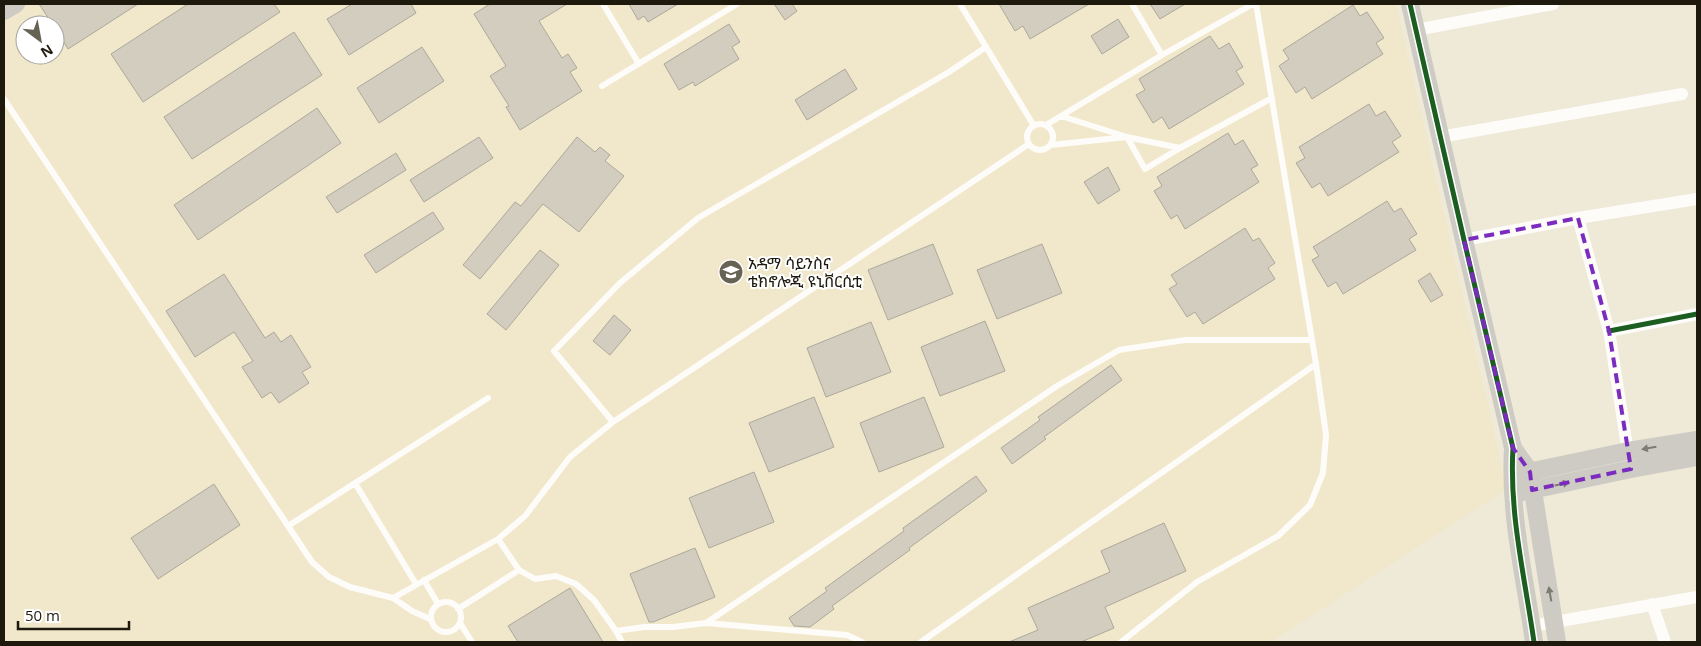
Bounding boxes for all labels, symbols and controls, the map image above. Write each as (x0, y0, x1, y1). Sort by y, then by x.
north arrow (15, 15, 65, 65)
text: N (37, 40, 57, 63)
place label: አዳማ ሳይንስና ቴክኖሎጂ ዩኒቨርሲቲ (748, 252, 863, 292)
school or university icon: አዳማ ሳይንስና ቴክኖሎጂ ዩኒቨርሲቲ (718, 259, 744, 285)
one-way arrow (1641, 444, 1657, 452)
one-way arrow (1554, 479, 1570, 487)
one-way arrow (1545, 586, 1553, 602)
scale bar (18, 598, 129, 630)
text: 50 m (25, 605, 60, 625)

